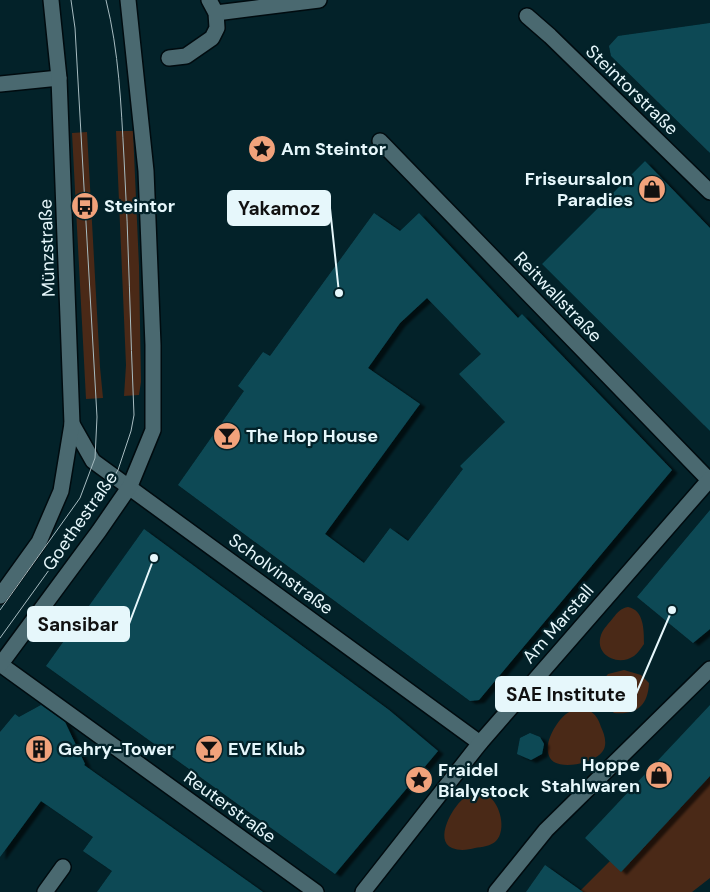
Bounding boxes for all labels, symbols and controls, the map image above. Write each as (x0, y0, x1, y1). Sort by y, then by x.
street label: Steintorstraße (580, 40, 684, 140)
place icon: Am Steintor (247, 134, 277, 164)
place label: Am Steintor (281, 137, 386, 161)
place label: Friseursalon Paradies (525, 167, 633, 212)
shop icon: Friseursalon Paradies (637, 174, 667, 204)
bus stop icon: Steintor (70, 191, 100, 221)
callout: Yakamoz (228, 191, 330, 225)
place label: Steintor (104, 194, 175, 218)
text: Yakamoz (238, 196, 320, 221)
street label: Münzstraße (33, 199, 61, 297)
street label: Reitwallstraße (509, 247, 607, 347)
bar icon: The Hop House (212, 421, 242, 451)
place label: The Hop House (246, 424, 378, 448)
street label: Goethestraße (37, 467, 123, 575)
street label: Scholvinstraße (224, 528, 338, 620)
street label: Am Marstall (517, 579, 599, 669)
callout: Sansibar (28, 607, 129, 641)
text: Sansibar (38, 612, 119, 637)
callout: SAE Institute (496, 677, 636, 711)
text: SAE Institute (506, 682, 626, 707)
building icon: Gehry-Tower (24, 734, 54, 764)
bar icon: EVE Klub (194, 734, 224, 764)
place label: Gehry-Tower (58, 737, 174, 761)
place label: EVE Klub (228, 737, 305, 761)
place label: Hoppe Stahlwaren (541, 753, 640, 798)
place label: Fraidel Bialystock (438, 758, 530, 803)
shop icon: Hoppe Stahlwaren (644, 760, 674, 790)
street label: Reuterstraße (179, 765, 281, 849)
place icon: Fraidel Bialystock (404, 765, 434, 795)

